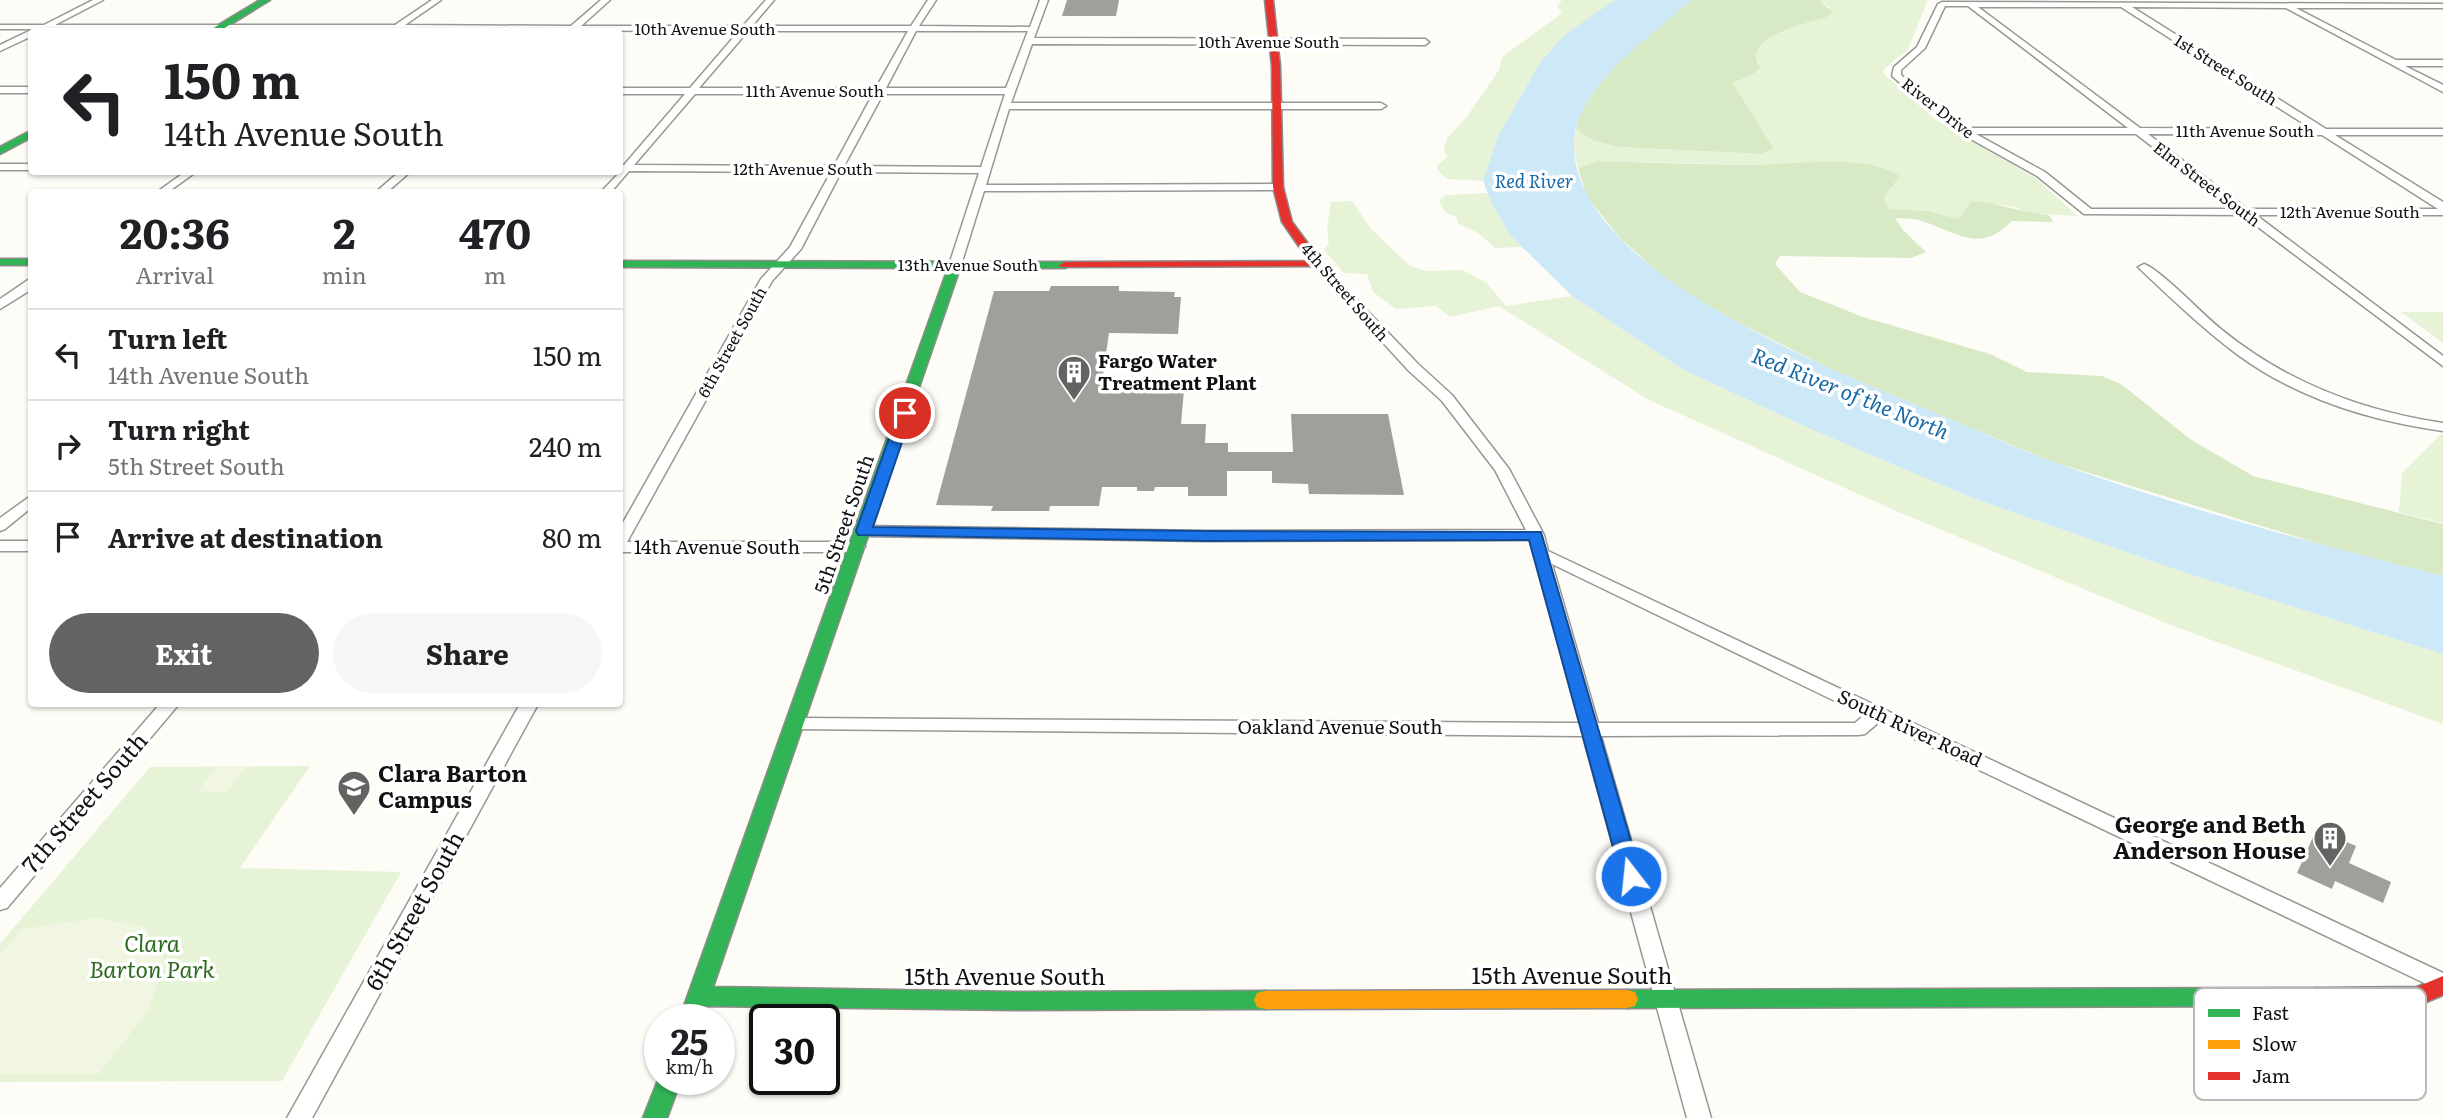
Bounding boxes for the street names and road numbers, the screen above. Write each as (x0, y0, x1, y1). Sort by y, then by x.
street label: 10th Avenue South (635, 16, 776, 40)
street label: 1st Street South (2170, 28, 2283, 111)
street label: 10th Avenue South (1199, 29, 1340, 53)
street label: River Drive (1897, 71, 1980, 143)
street label: 11th Avenue South (746, 78, 885, 102)
street label: 11th Avenue South (2176, 118, 2315, 142)
street label: Elm Street South (2149, 135, 2267, 232)
street label: 12th Avenue South (733, 156, 873, 180)
street label: 12th Avenue South (2280, 199, 2420, 223)
street label: 4th Street South (1296, 237, 1396, 346)
street label: 13th Avenue South (898, 252, 1039, 276)
street label: 6th Street South (691, 281, 772, 401)
street label: 5th Street South (806, 450, 880, 597)
street label: 14th Avenue South (634, 532, 800, 560)
street label: South River Road (1833, 681, 1988, 773)
street label: Oakland Avenue South (1237, 712, 1443, 740)
street label: 7th Street South (13, 724, 154, 880)
street label: 6th Street South (355, 824, 471, 996)
street label: 15th Avenue South (1471, 957, 1673, 991)
street label: 15th Avenue South (904, 958, 1106, 992)

